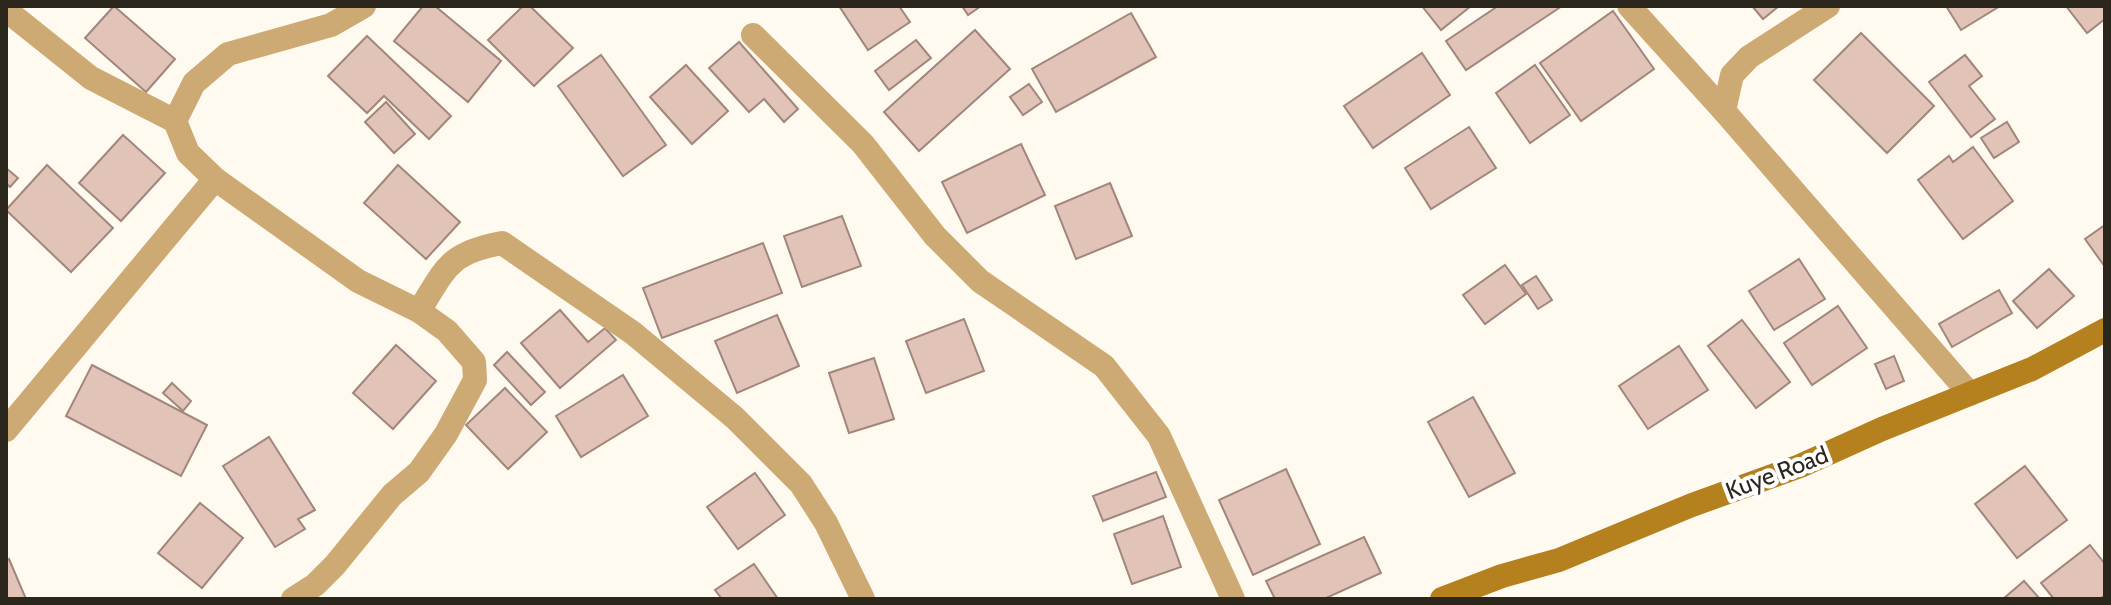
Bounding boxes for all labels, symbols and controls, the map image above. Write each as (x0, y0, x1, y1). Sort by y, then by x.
street label: Kuye Road (1722, 440, 1832, 505)

